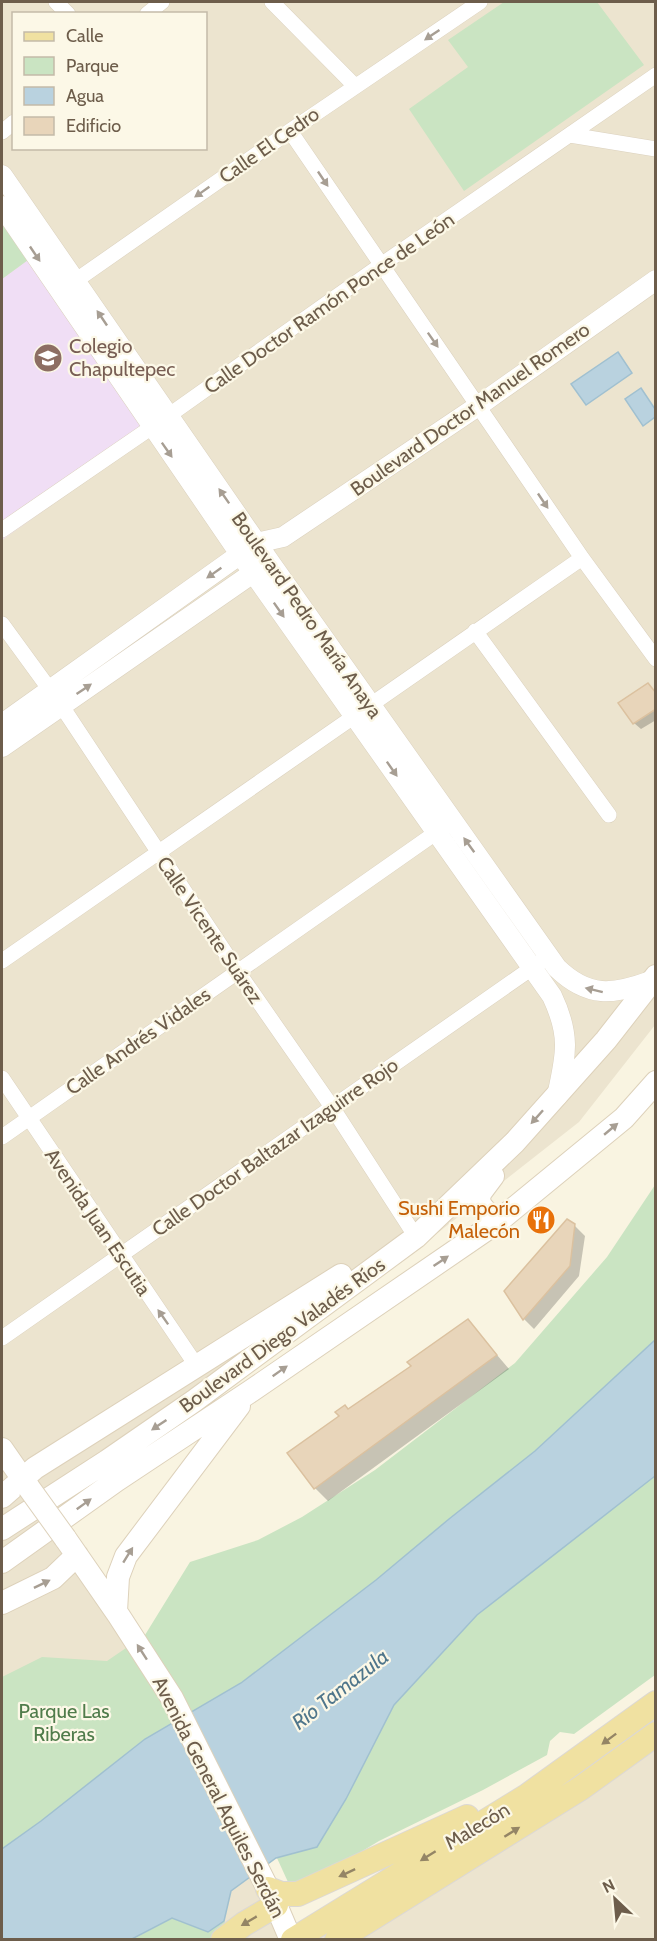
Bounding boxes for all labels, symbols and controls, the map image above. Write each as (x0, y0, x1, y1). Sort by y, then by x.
legend (12, 12, 207, 150)
text: Calle (66, 25, 103, 47)
one-way arrow (424, 29, 440, 40)
text: Parque (66, 55, 119, 77)
text: Agua (66, 85, 104, 107)
street label: Calle El Cedro (214, 102, 324, 188)
text: Edificio (66, 115, 121, 137)
one-way arrow (317, 171, 328, 187)
one-way arrow (194, 186, 210, 198)
street label: Calle Doctor Ramón Ponce de León (199, 207, 459, 399)
one-way arrow (29, 246, 40, 262)
one-way arrow (96, 311, 108, 327)
street label: Boulevard Doctor Manuel Romero (346, 317, 594, 501)
one-way arrow (427, 332, 438, 348)
place label: Colegio Chapultepec (69, 334, 175, 381)
school or university icon: Colegio Chapultepec (32, 342, 64, 374)
one-way arrow (161, 442, 173, 458)
one-way arrow (218, 489, 230, 505)
one-way arrow (537, 493, 548, 509)
street label: Boulevard Pedro María Anaya (227, 507, 388, 723)
one-way arrow (206, 567, 222, 579)
one-way arrow (273, 602, 284, 618)
one-way arrow (75, 683, 91, 695)
one-way arrow (386, 761, 398, 777)
one-way arrow (463, 837, 475, 853)
street label: Calle Vicente Suárez (152, 852, 268, 1008)
street label: Calle Andrés Vidales (61, 982, 215, 1100)
one-way arrow (585, 984, 603, 994)
street label: Calle Doctor Baltazar Izaguirre Rojo (147, 1053, 403, 1241)
one-way arrow (530, 1110, 544, 1125)
one-way arrow (603, 1122, 619, 1135)
street label: Avenida Juan Escutia (40, 1144, 156, 1300)
place label: Sushi Emporio Malecón (398, 1196, 520, 1243)
restaurant icon: Sushi Emporio Malecón (525, 1204, 557, 1236)
street label: Boulevard Diego Valadés Ríos (174, 1252, 390, 1418)
one-way arrow (432, 1255, 449, 1266)
one-way arrow (157, 1310, 169, 1326)
one-way arrow (271, 1365, 287, 1377)
one-way arrow (151, 1419, 167, 1430)
one-way arrow (75, 1498, 91, 1510)
one-way arrow (123, 1547, 134, 1563)
one-way arrow (34, 1579, 51, 1588)
one-way arrow (137, 1644, 148, 1660)
water label: Río Tamazula (287, 1644, 393, 1734)
street label: Avenida General Aquiles Serdán (148, 1672, 290, 1922)
park label: Parque Las Riberas (18, 1699, 110, 1746)
one-way arrow (601, 1732, 616, 1744)
street label: Malecón (440, 1797, 514, 1855)
one-way arrow (504, 1826, 520, 1837)
one-way arrow (420, 1851, 436, 1862)
one-way arrow (338, 1868, 355, 1877)
north arrow (585, 1869, 645, 1929)
text: N (599, 1875, 618, 1897)
one-way arrow (241, 1916, 257, 1927)

